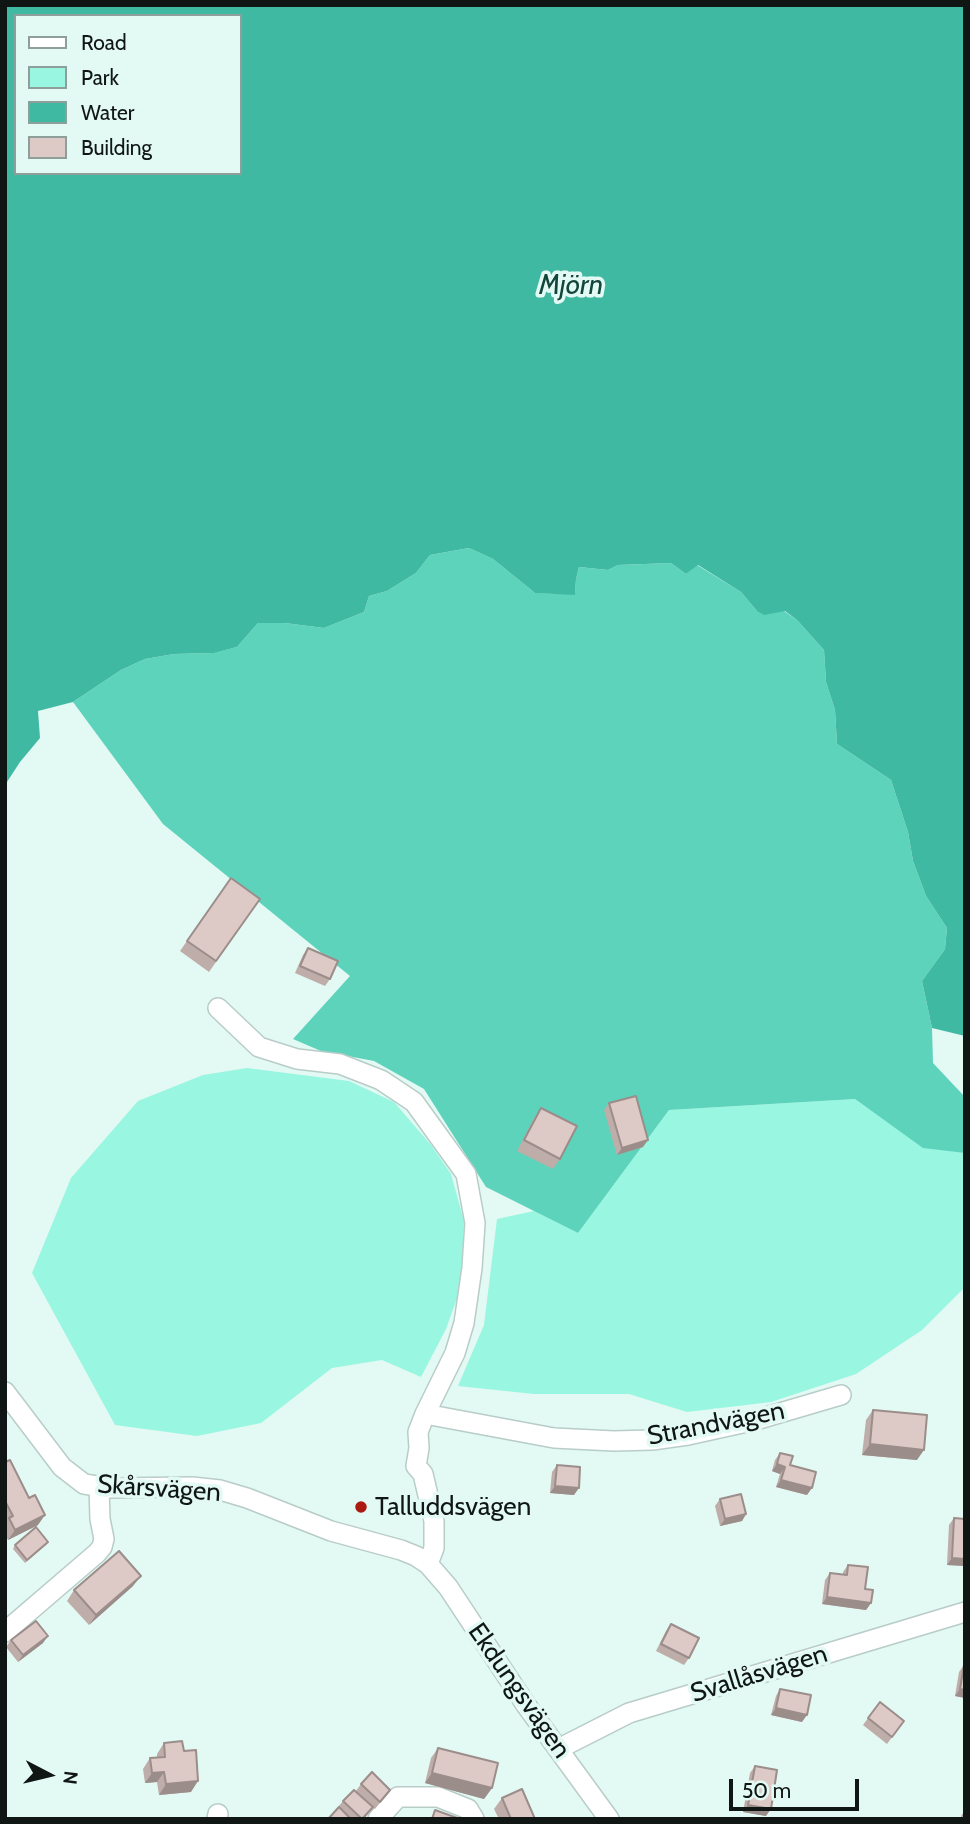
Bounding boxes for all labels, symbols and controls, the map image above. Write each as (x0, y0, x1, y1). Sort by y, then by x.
legend (14, 14, 242, 175)
text: Road (81, 30, 127, 55)
text: Park (81, 65, 119, 90)
text: Water (81, 100, 134, 125)
text: Building (81, 135, 152, 160)
water label: Mjörn (539, 269, 603, 303)
street label: Strandvägen (645, 1395, 787, 1453)
street label: Skårsvägen (96, 1469, 222, 1509)
place label: Talluddsvägen (375, 1491, 531, 1523)
marker: Talluddsvägen (353, 1499, 369, 1515)
street label: Ekdungsvägen (461, 1617, 577, 1765)
street label: Svallåsvägen (687, 1638, 831, 1710)
north arrow (14, 1740, 84, 1810)
scale bar (732, 1764, 862, 1808)
text: N (58, 1770, 83, 1786)
text: 50 m (742, 1778, 791, 1803)

